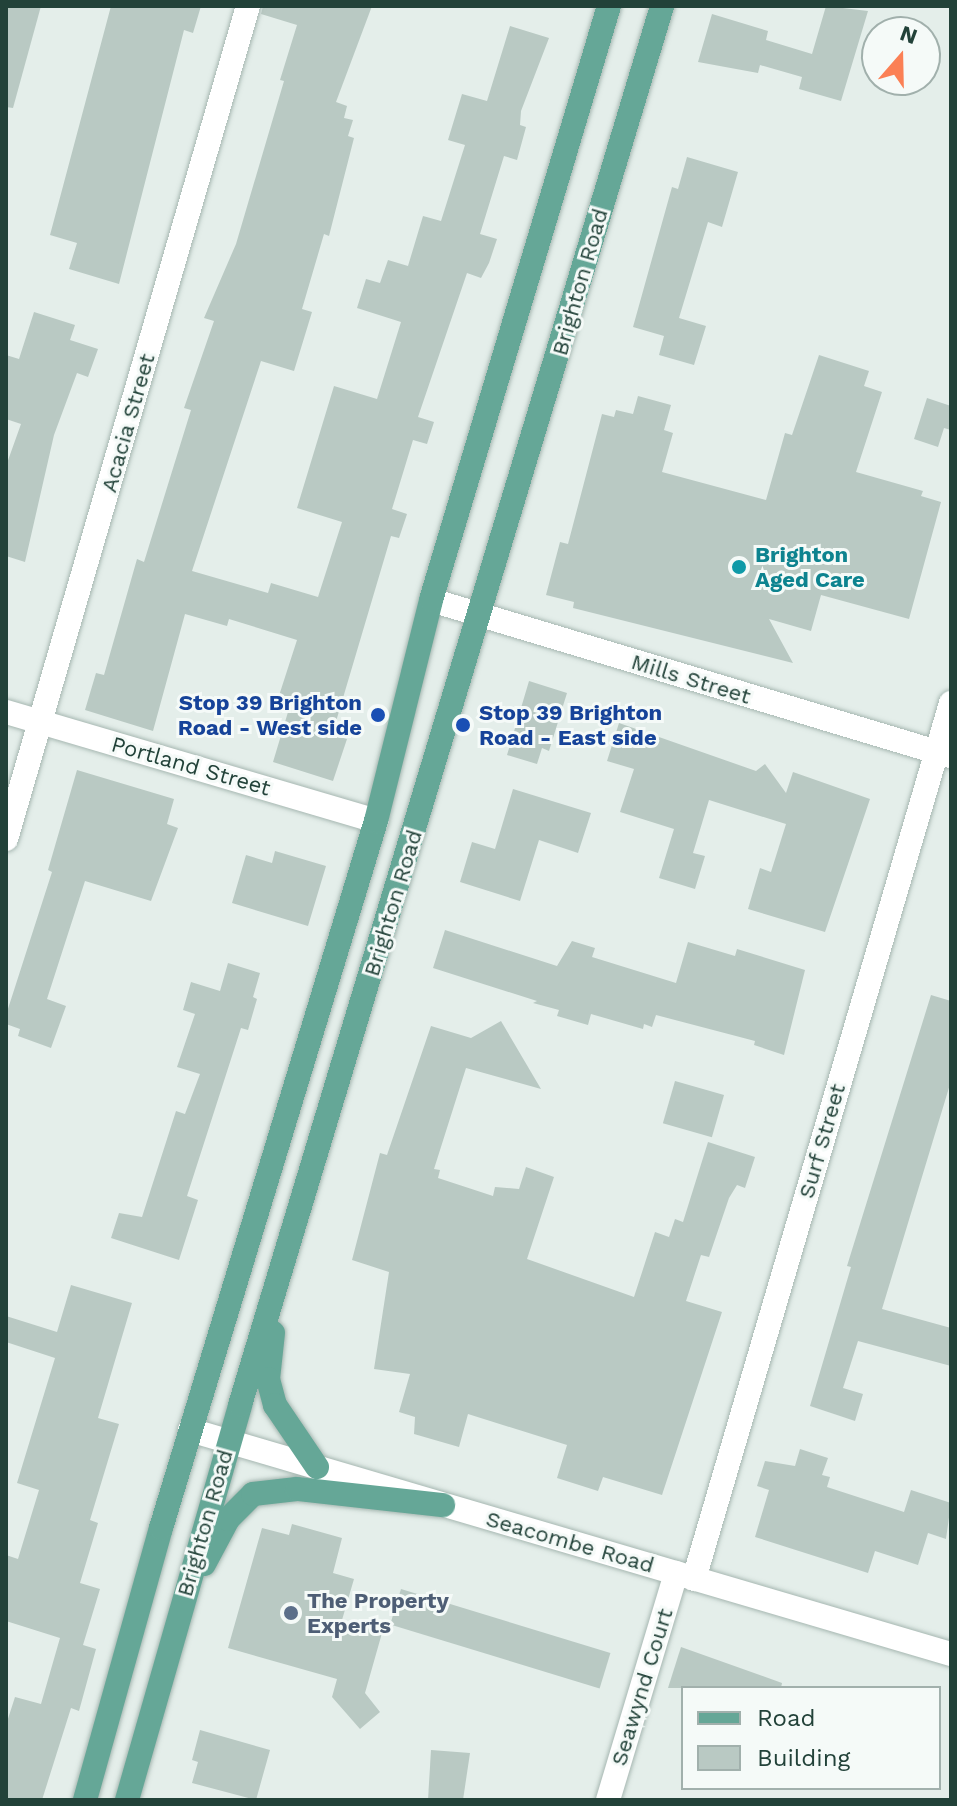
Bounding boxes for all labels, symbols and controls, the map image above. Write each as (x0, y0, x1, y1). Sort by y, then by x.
north arrow (861, 16, 941, 96)
text: N (897, 20, 921, 49)
street label: Brighton Road (546, 205, 614, 359)
street label: Acacia Street (96, 350, 160, 496)
place label: Brighton Aged Care (755, 541, 865, 592)
marker: Brighton Aged Care (730, 558, 748, 576)
street label: Mills Street (628, 648, 754, 710)
place label: Stop 39 Brighton Road - West side (177, 689, 362, 740)
place label: Stop 39 Brighton Road - East side (479, 699, 662, 750)
marker: Stop 39 Brighton Road - West side (369, 706, 387, 724)
marker: Stop 39 Brighton Road - East side (454, 716, 472, 734)
street label: Portland Street (108, 731, 274, 801)
street label: Brighton Road (358, 827, 428, 979)
street label: Surf Street (793, 1080, 851, 1202)
street label: Brighton Road (171, 1446, 239, 1600)
street label: Seacombe Road (483, 1505, 657, 1579)
place label: The Property Experts (307, 1587, 449, 1638)
marker: The Property Experts (282, 1604, 300, 1622)
street label: Seawynd Court (606, 1605, 678, 1769)
legend (681, 1686, 941, 1790)
text: Road (757, 1704, 816, 1732)
text: Building (757, 1744, 850, 1772)

